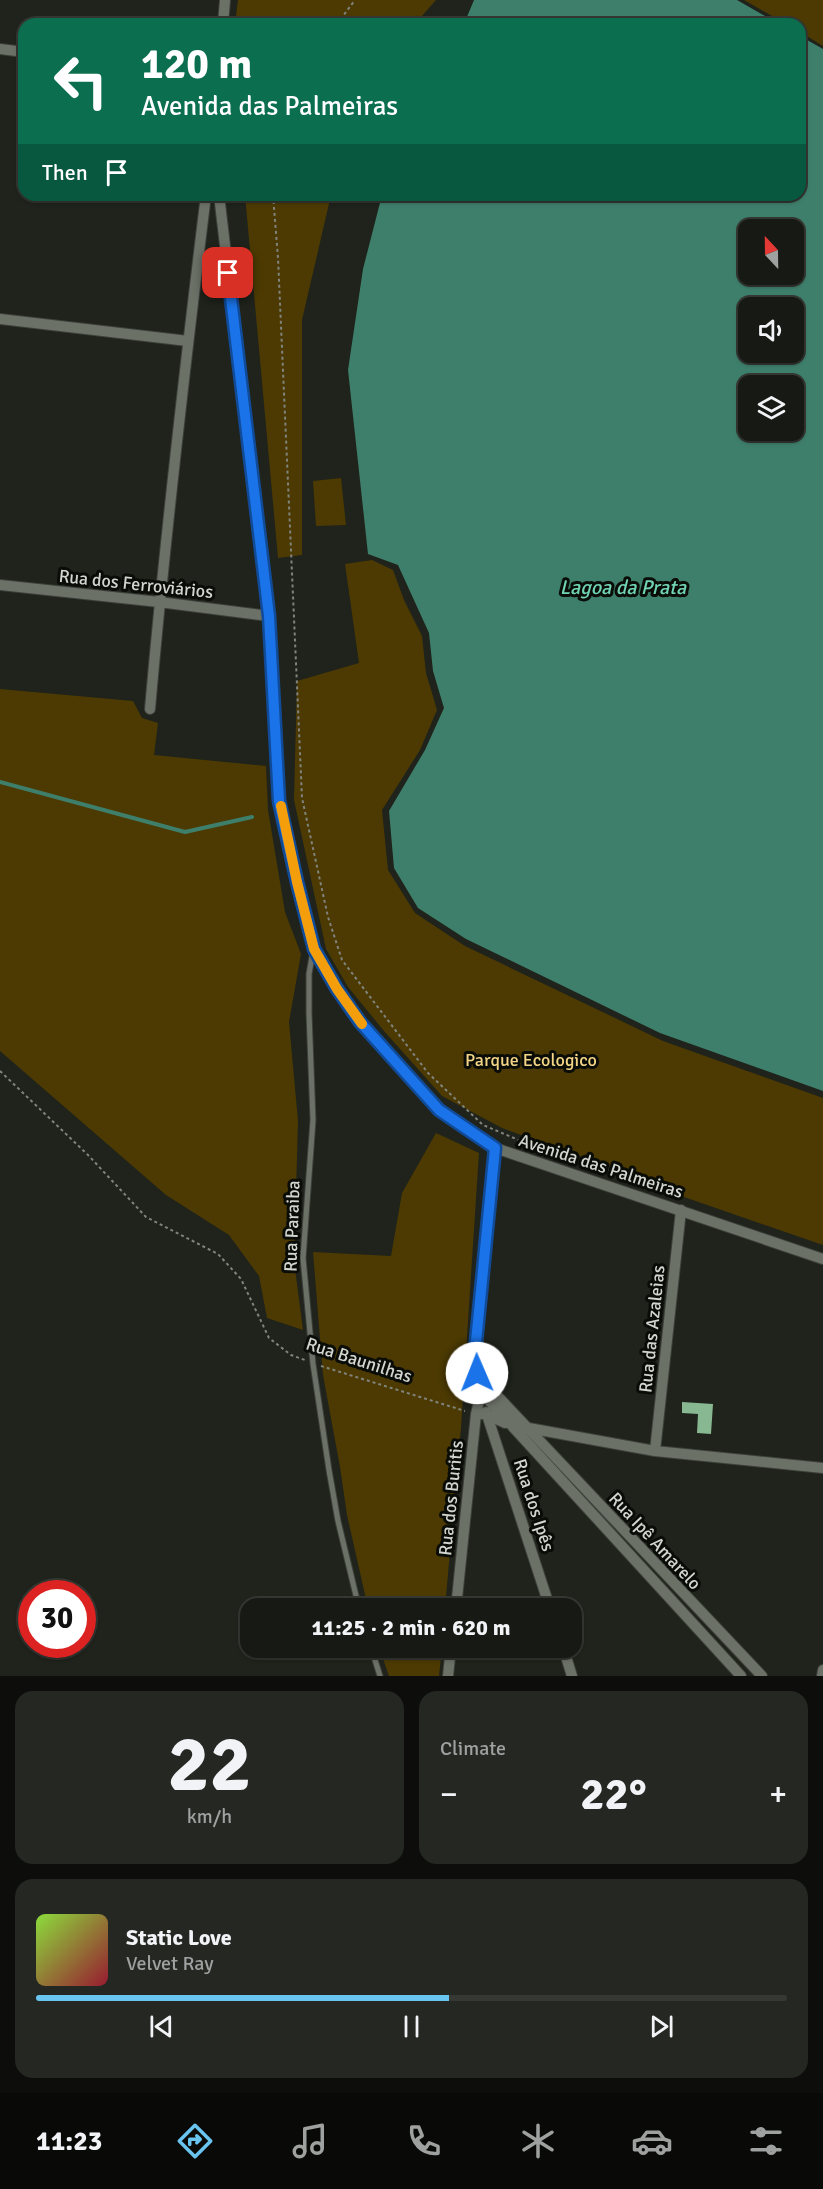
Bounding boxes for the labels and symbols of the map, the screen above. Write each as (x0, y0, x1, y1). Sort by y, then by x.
north arrow (738, 219, 804, 285)
pin (202, 247, 253, 298)
street label: Rua dos Ferroviários (58, 565, 214, 603)
water label: Lagoa da Prata (560, 575, 687, 600)
park label: Parque Ecologico (465, 1049, 597, 1071)
street label: Avenida das Palmeiras (516, 1129, 686, 1203)
street label: Rua Paraiba (279, 1180, 305, 1272)
street label: Rua das Azaleias (634, 1264, 670, 1394)
street label: Rua Baunilhas (303, 1333, 415, 1387)
position arrow (445, 1341, 509, 1405)
street label: Rua dos Buritis (434, 1439, 468, 1557)
street label: Rua dos Ipês (509, 1456, 559, 1554)
street label: Rua Ipê Amarelo (604, 1488, 706, 1594)
speed limit sign: 30 (18, 1580, 96, 1658)

